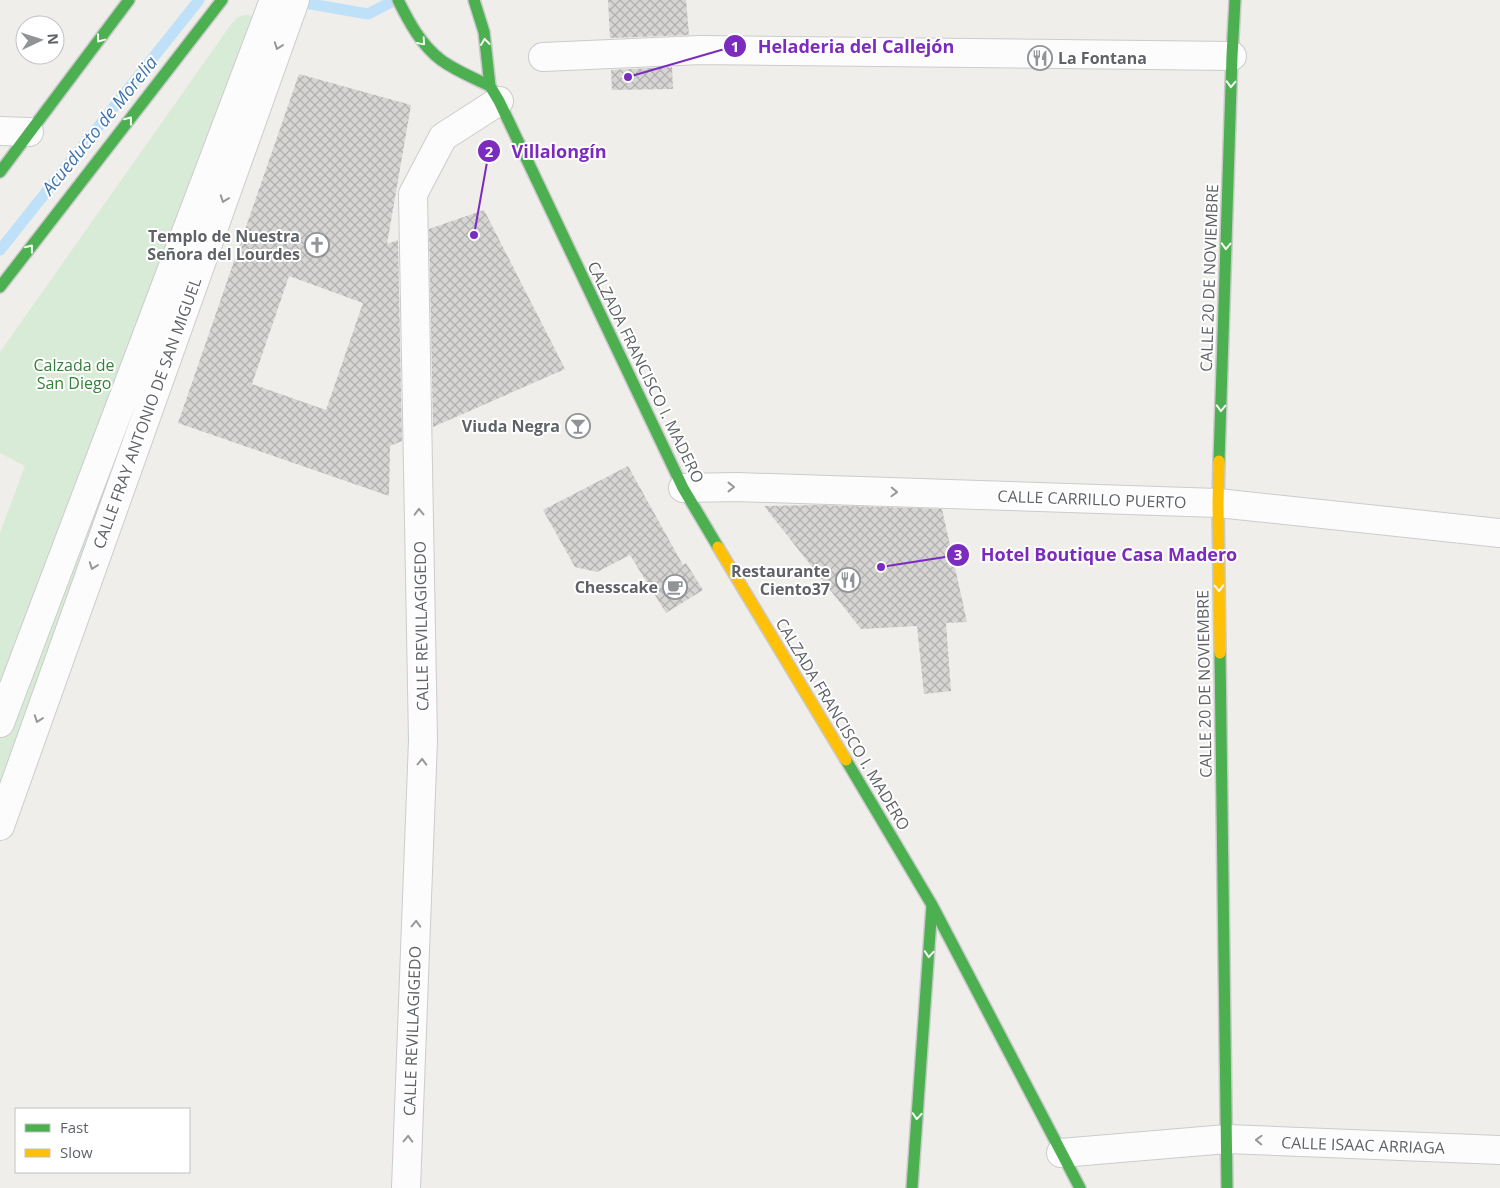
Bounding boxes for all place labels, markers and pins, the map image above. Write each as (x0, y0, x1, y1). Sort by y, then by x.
callout: Heladeria del Callejón (723, 30, 964, 63)
restaurant icon: La Fontana (1027, 45, 1053, 71)
place label: La Fontana (1058, 47, 1147, 69)
callout: Villalongín (477, 135, 617, 168)
place label: Templo de Nuestra Señora del Lourdes (147, 225, 300, 265)
church icon: Templo de Nuestra Señora del Lourdes (304, 232, 330, 258)
bar icon: Viuda Negra (565, 413, 591, 439)
place label: Viuda Negra (462, 415, 560, 437)
callout: Hotel Boutique Casa Madero (946, 538, 1247, 571)
place label: Restaurante Ciento37 (731, 560, 830, 600)
restaurant icon: Restaurante Ciento37 (835, 567, 861, 593)
cafe icon: Chesscake (662, 574, 688, 600)
place label: Chesscake (575, 576, 658, 598)

